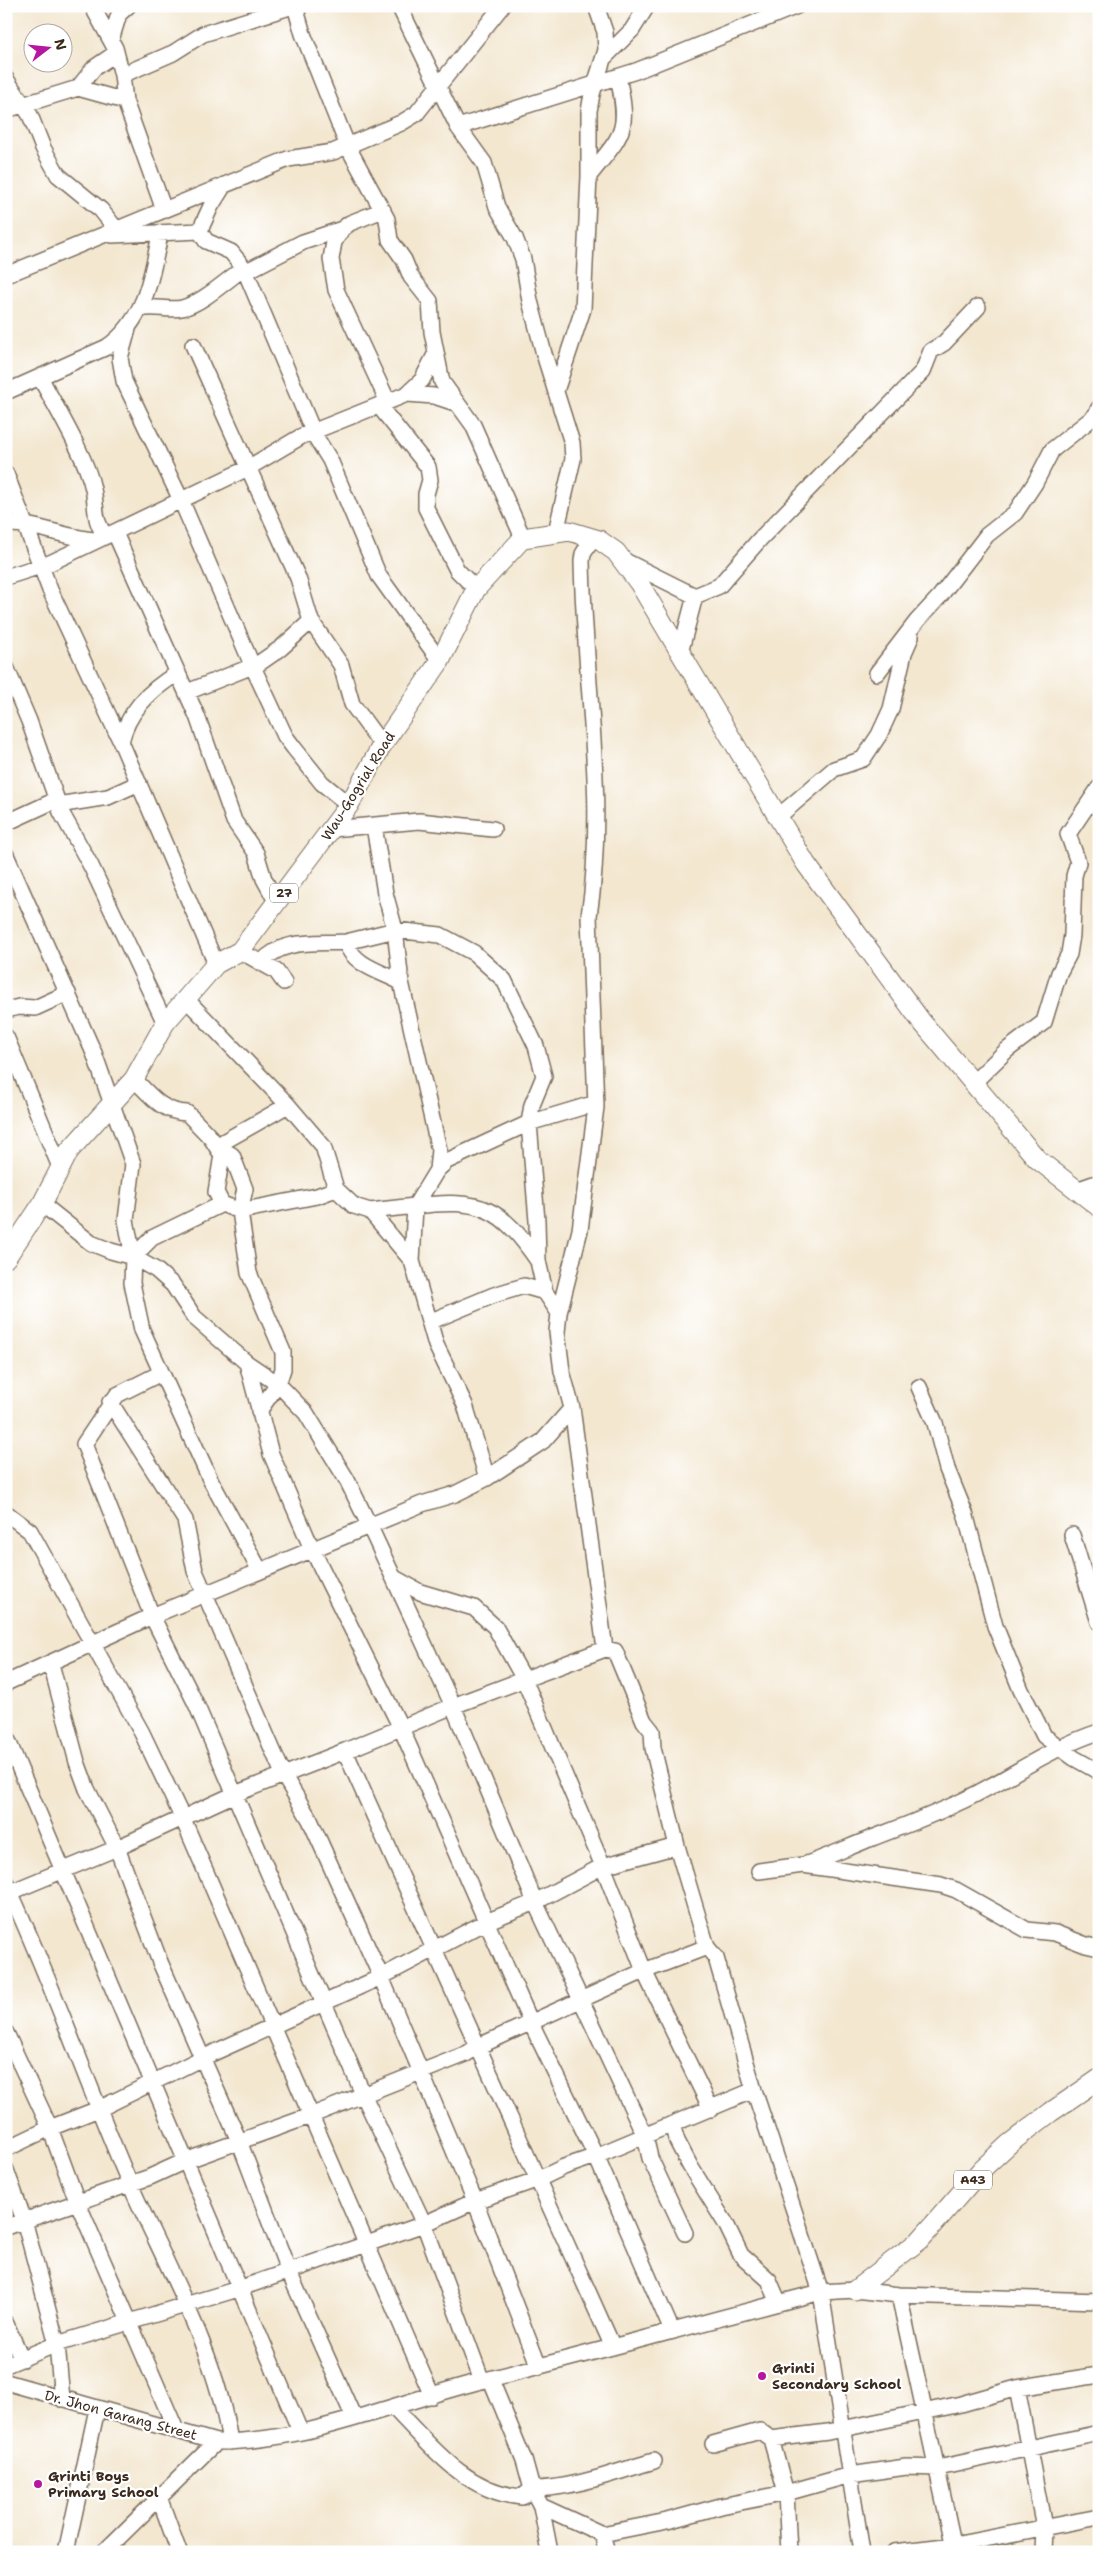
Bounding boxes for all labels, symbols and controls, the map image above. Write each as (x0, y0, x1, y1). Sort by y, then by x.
north arrow (22, 22, 72, 72)
text: N (50, 37, 71, 52)
street label: Wau-Gogrial Road (317, 728, 399, 844)
road number: 27 (270, 884, 298, 902)
road number: A43 (954, 2170, 992, 2190)
place label: Grinti Secondary School (772, 2359, 901, 2393)
marker: Grinti Secondary School (756, 2370, 768, 2382)
street label: Dr. Jhon Garang Street (43, 2386, 199, 2444)
place label: Grinti Boys Primary School (48, 2467, 159, 2501)
marker: Grinti Boys Primary School (32, 2478, 44, 2490)

